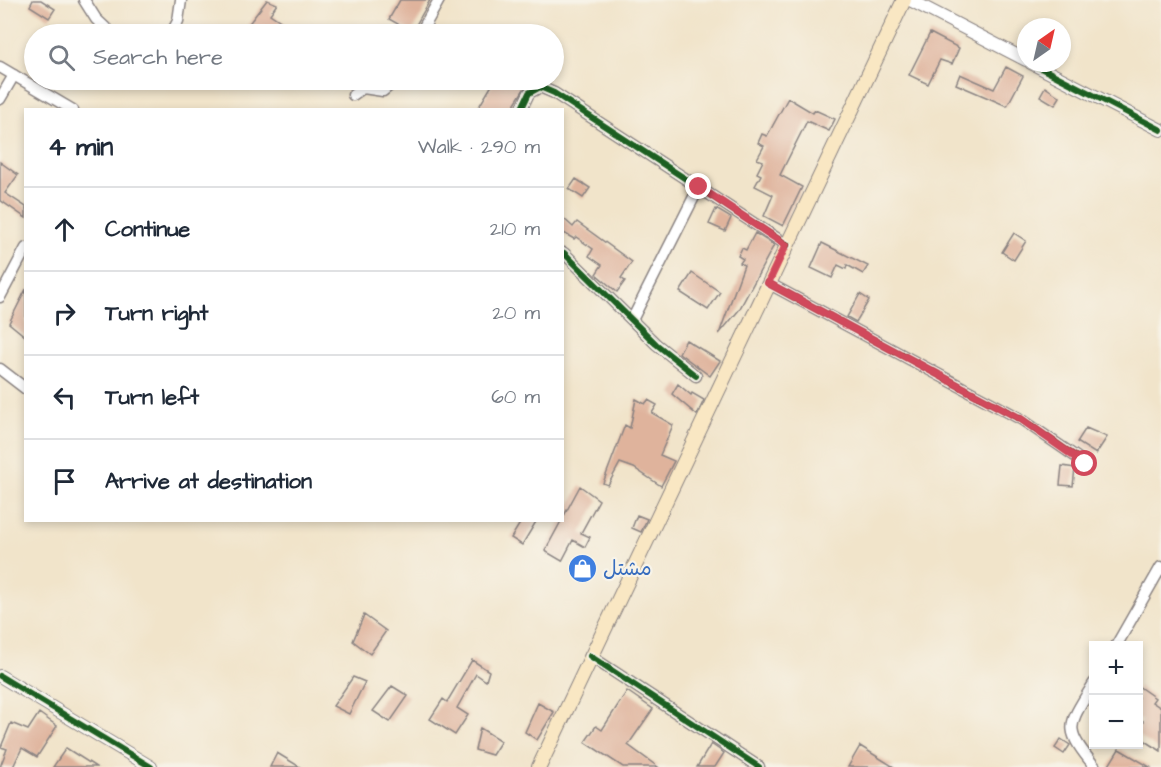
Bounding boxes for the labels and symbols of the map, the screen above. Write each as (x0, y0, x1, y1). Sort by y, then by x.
north arrow (1017, 18, 1071, 72)
route end (685, 173, 711, 199)
route start (1071, 450, 1097, 476)
shop icon: مشتل (566, 553, 598, 585)
place label: مشتل (603, 555, 652, 583)

